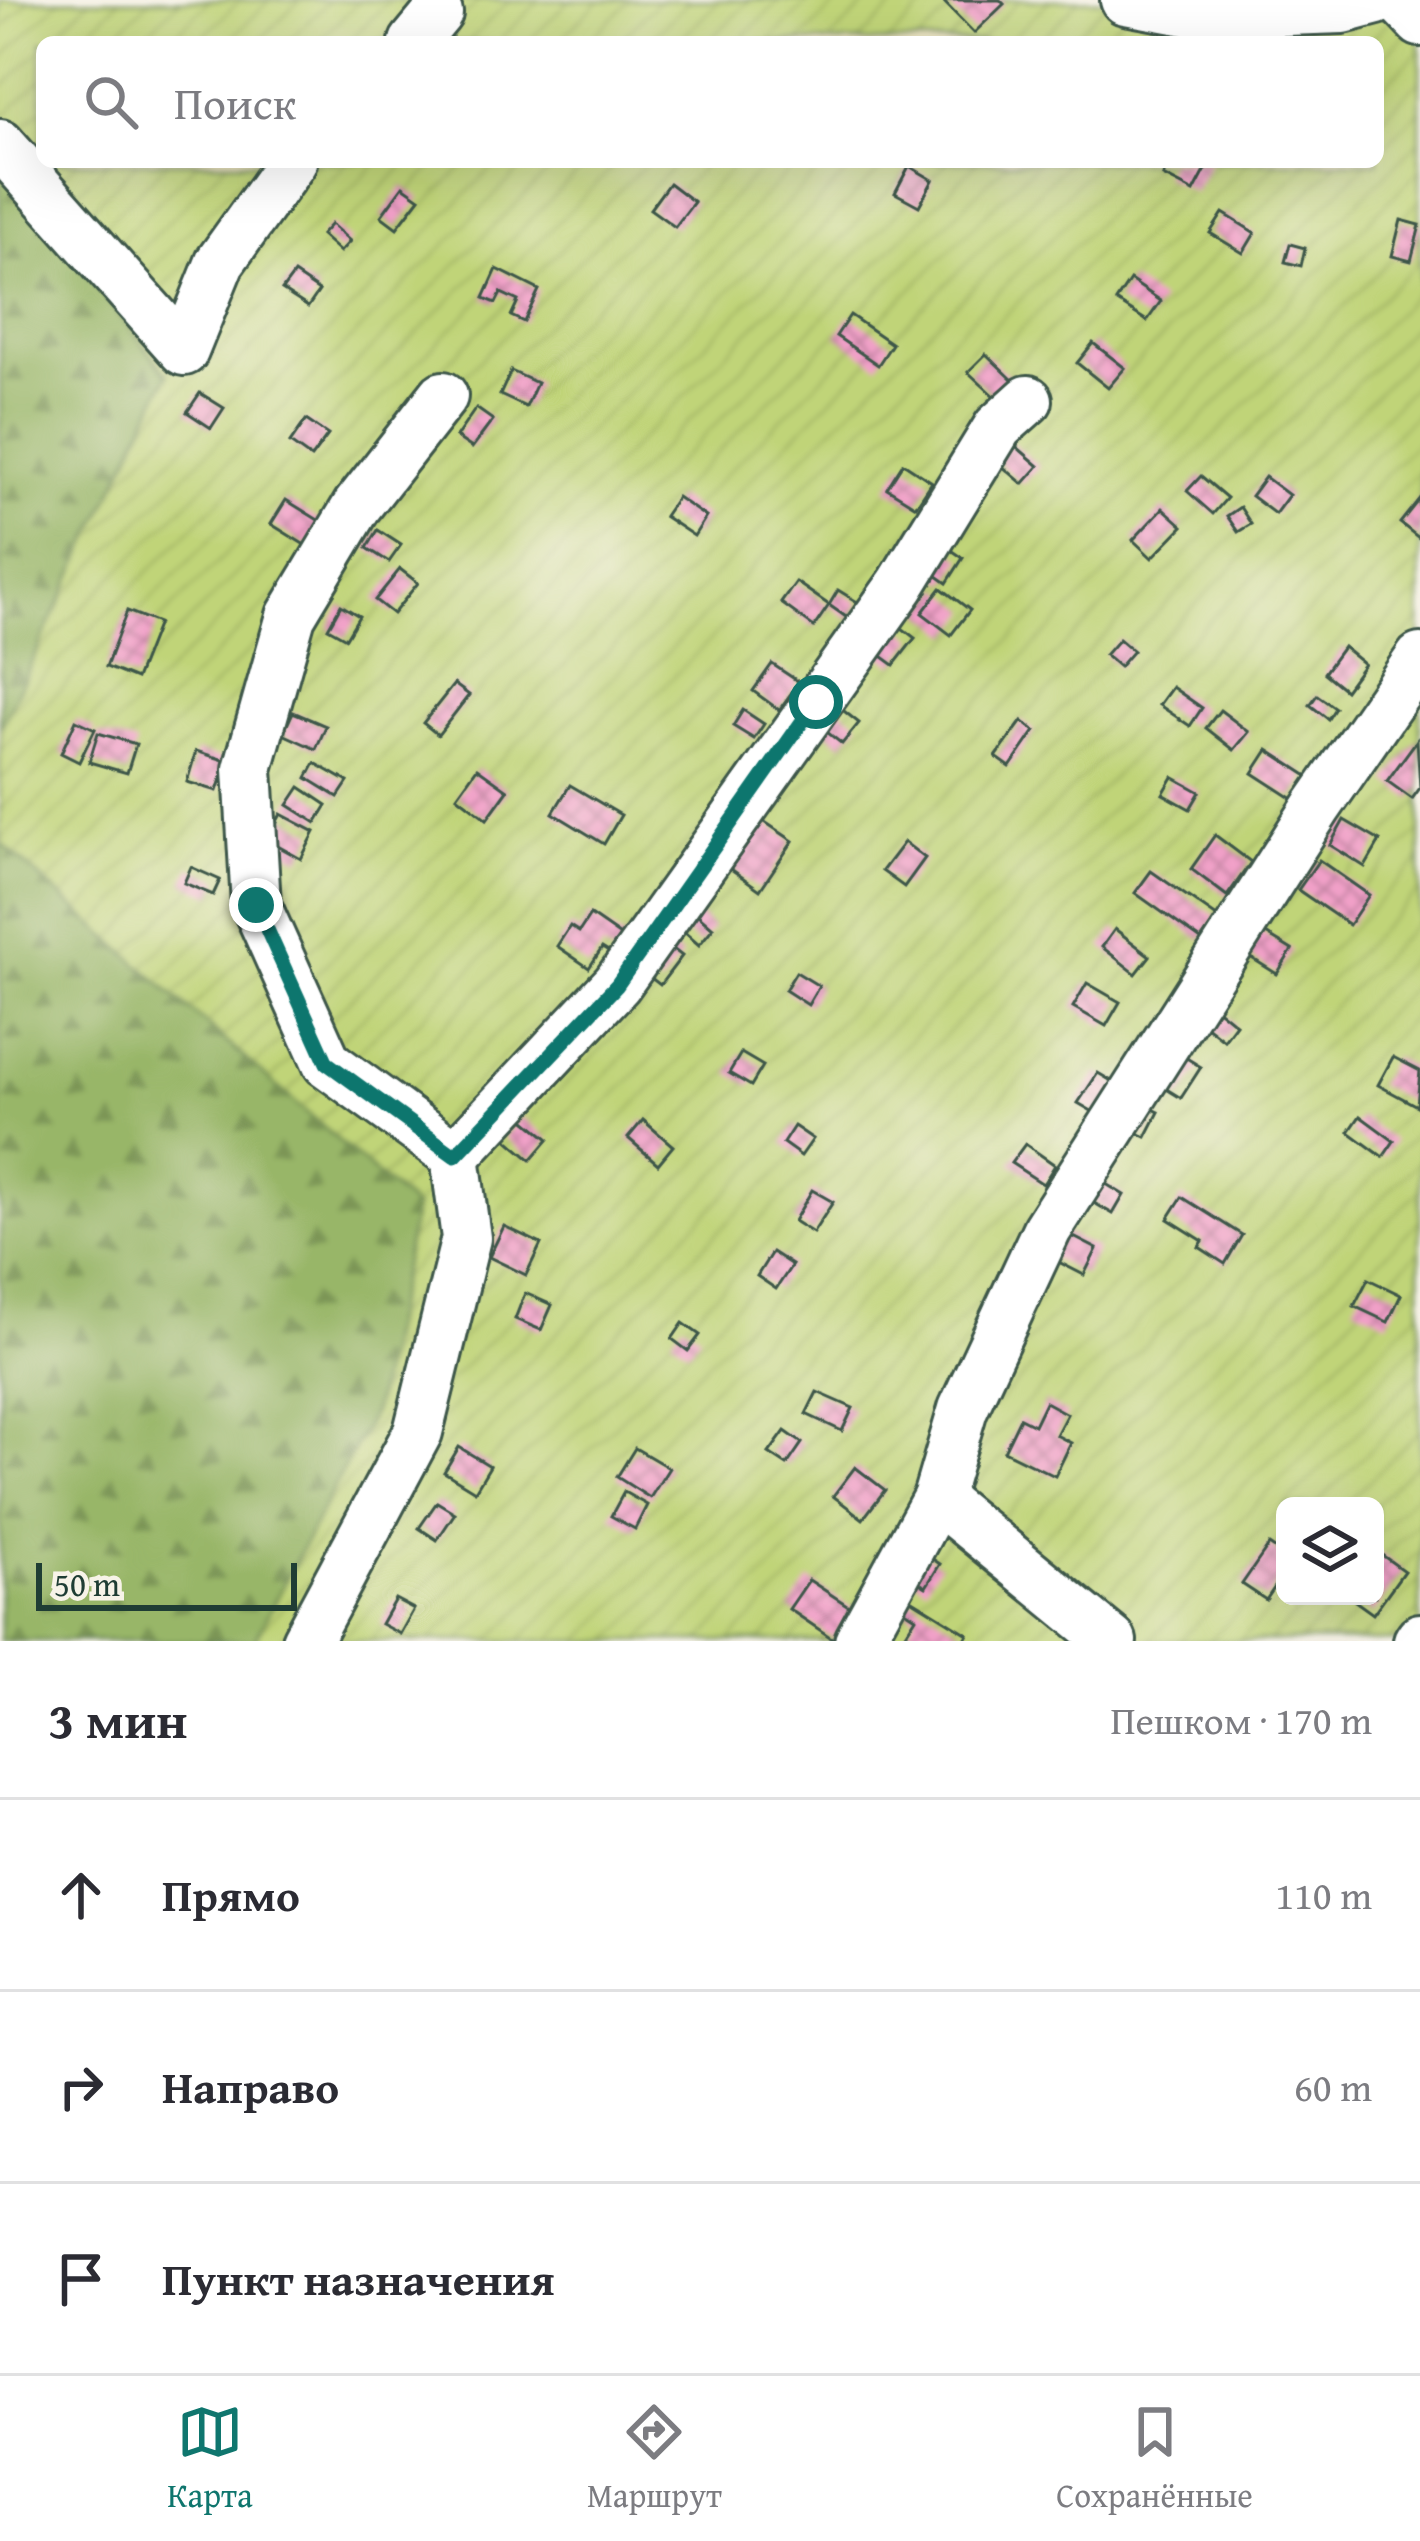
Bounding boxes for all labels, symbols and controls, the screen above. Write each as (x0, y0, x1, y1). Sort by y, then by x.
search box (36, 36, 1384, 168)
icon: search (78, 69, 144, 135)
text: Поиск (174, 70, 296, 135)
route start (789, 675, 843, 729)
route end (229, 878, 283, 932)
map controls (1276, 1497, 1384, 1605)
button: layers (1276, 1497, 1384, 1605)
scale bar (36, 1557, 297, 1610)
text: 50 m (54, 1560, 120, 1608)
text: 3 мин (48, 1682, 187, 1757)
text: Пешком · 170 m (1110, 1691, 1372, 1748)
icon: ahead (48, 1862, 114, 1928)
text: Прямо (162, 1862, 300, 1927)
text: 110 m (1275, 1866, 1372, 1923)
icon: right (48, 2054, 114, 2120)
text: Направо (162, 2054, 339, 2119)
text: 60 m (1294, 2058, 1372, 2115)
icon: arrive (48, 2246, 114, 2312)
text: Пункт назначения (162, 2246, 555, 2311)
tab: Карта (167, 2399, 253, 2519)
tab: Маршрут (587, 2399, 722, 2519)
tab: Сохранённые (1056, 2399, 1253, 2519)

